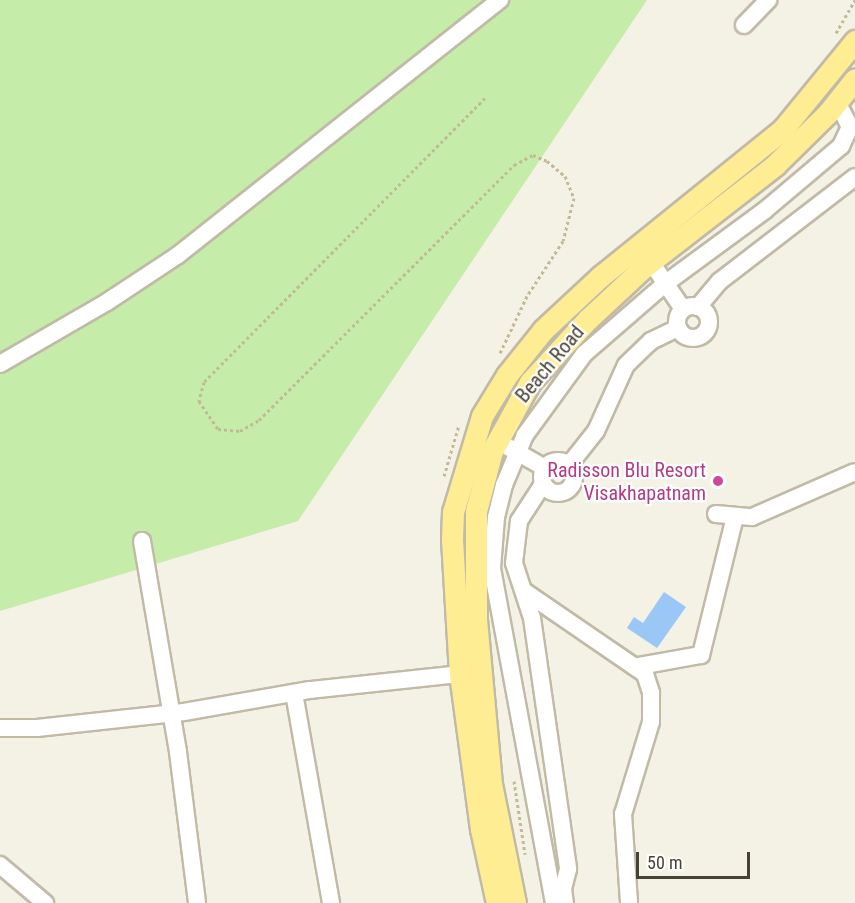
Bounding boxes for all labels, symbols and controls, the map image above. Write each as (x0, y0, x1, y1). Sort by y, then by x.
street label: Beach Road (511, 320, 589, 408)
place label: Radisson Blu Resort Visakhapatnam (547, 458, 706, 505)
marker: Radisson Blu Resort Visakhapatnam (711, 474, 725, 488)
scale bar (639, 840, 753, 878)
text: 50 m (647, 852, 682, 873)

